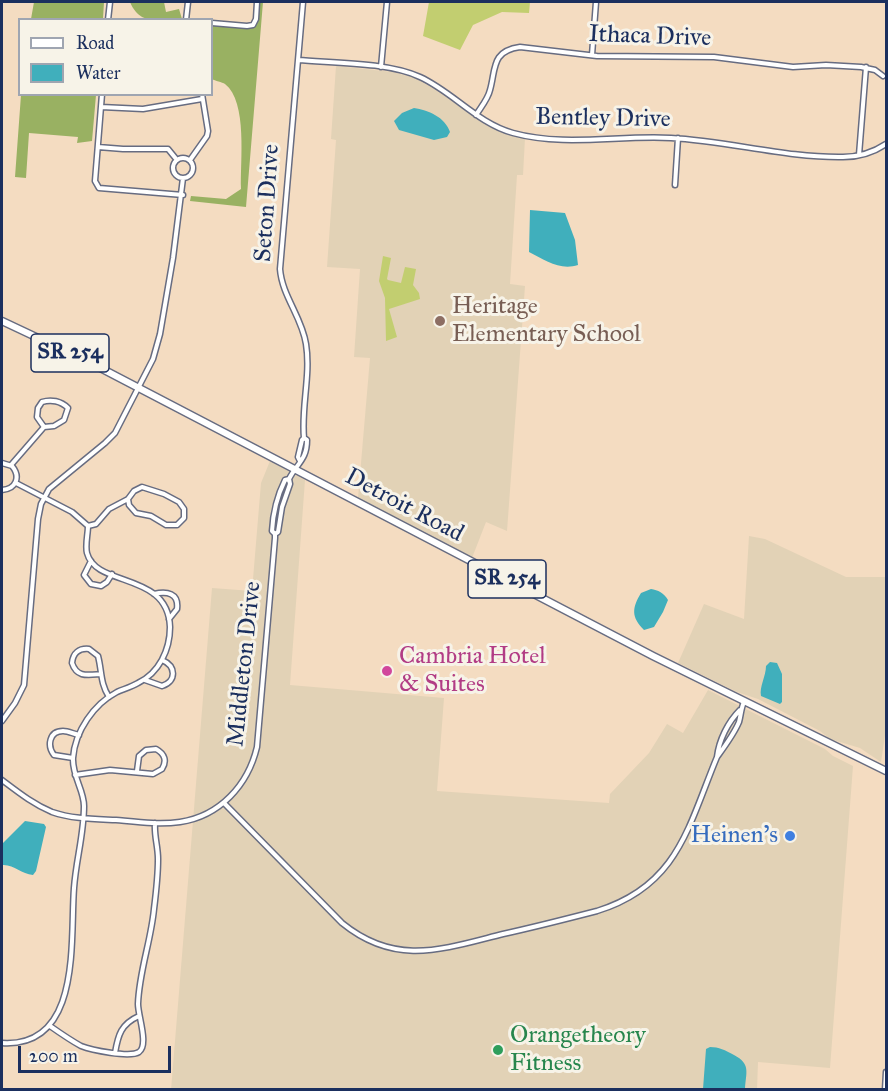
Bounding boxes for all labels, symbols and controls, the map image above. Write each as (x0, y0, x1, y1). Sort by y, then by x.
legend (18, 18, 213, 96)
street label: Ithaca Drive (588, 20, 712, 54)
text: Road (76, 32, 114, 54)
text: Water (76, 62, 120, 84)
street label: Bentley Drive (535, 103, 671, 135)
street label: Seton Drive (250, 143, 286, 263)
place label: Heritage Elementary School (452, 293, 641, 349)
marker: Heritage Elementary School (433, 314, 447, 328)
road number: SR 254 (31, 334, 109, 372)
street label: Detroit Road (340, 463, 468, 549)
road number: SR 254 (468, 560, 546, 598)
street label: Middleton Drive (222, 580, 268, 748)
place label: Cambria Hotel & Suites (399, 643, 546, 699)
marker: Cambria Hotel & Suites (380, 664, 394, 678)
place label: Heinen's (690, 822, 778, 850)
marker: Heinen's (783, 829, 797, 843)
place label: Orangetheory Fitness (510, 1022, 646, 1078)
scale bar (21, 1034, 174, 1072)
marker: Orangetheory Fitness (491, 1043, 505, 1057)
text: 200 m (29, 1045, 78, 1067)

